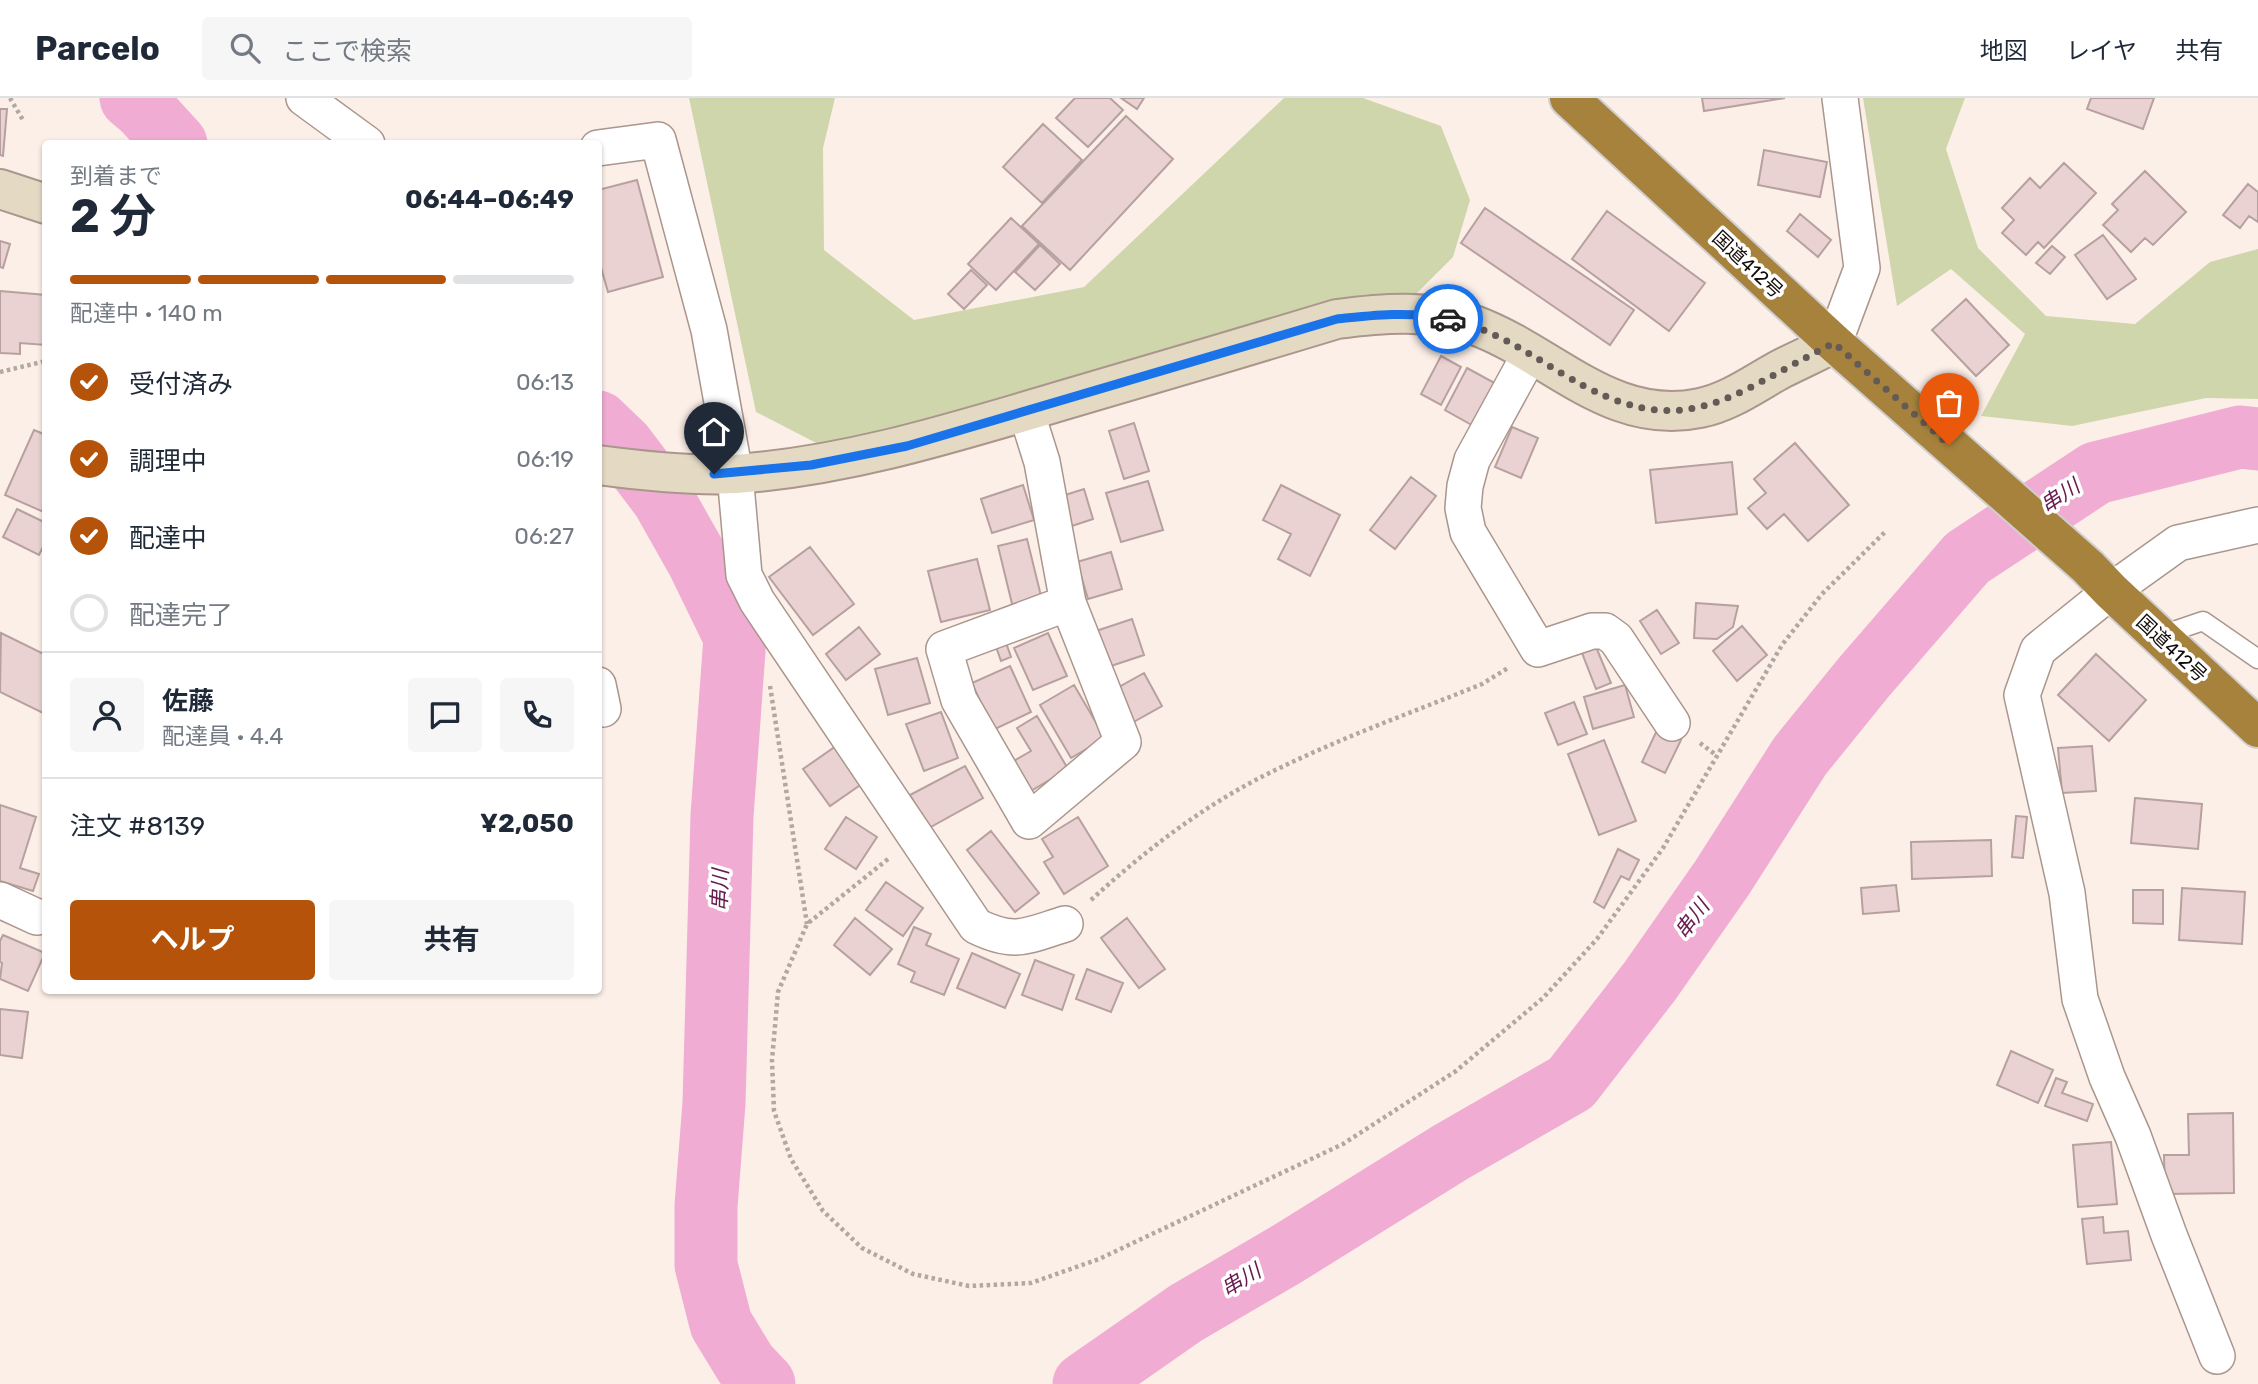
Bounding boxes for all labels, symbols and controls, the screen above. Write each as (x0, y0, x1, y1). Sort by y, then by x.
search box (202, 17, 692, 80)
text: Parcelo (35, 29, 160, 68)
icon: search (226, 29, 264, 67)
text: ここで検索 (282, 36, 412, 67)
text: 地図 (1980, 37, 2028, 65)
text: レイヤ (2066, 37, 2137, 65)
text: 共有 (2175, 37, 2223, 65)
text: 到着まで (70, 162, 162, 190)
text: 06:44–06:49 (405, 184, 574, 215)
text: 2 分 (70, 189, 156, 244)
street label: 国道412号 (1708, 226, 1788, 303)
courier (1413, 284, 1483, 354)
text: 配達中 · 140 m (70, 299, 223, 327)
icon: car (1429, 300, 1467, 338)
icon: check (70, 363, 108, 401)
text: 06:13 (516, 368, 574, 396)
text: 受付済み (129, 369, 233, 400)
pin (1919, 373, 1979, 445)
icon: bag (1930, 384, 1968, 422)
pin (684, 402, 744, 474)
icon: home (695, 413, 733, 451)
icon: check (70, 440, 108, 478)
text: 06:19 (516, 445, 574, 473)
text: 調理中 (129, 446, 207, 477)
water label: 串川 (2035, 472, 2086, 518)
icon: check (70, 517, 108, 555)
text: 06:27 (514, 522, 574, 550)
text: 配達中 (129, 523, 207, 554)
text: 配達完了 (129, 600, 233, 631)
street label: 国道412号 (2132, 610, 2212, 687)
button: person (70, 678, 144, 752)
button: chat (408, 678, 482, 752)
button: phone (500, 678, 574, 752)
text: 佐藤 (162, 686, 214, 717)
text: 配達員 · 4.4 (162, 722, 284, 750)
text: ¥2,050 (480, 808, 574, 839)
text: 注文 #8139 (70, 811, 205, 842)
water label: 串川 (706, 867, 733, 911)
water label: 串川 (1669, 893, 1715, 943)
button: ヘルプ (70, 900, 315, 980)
button: 共有 (329, 900, 574, 980)
water label: 串川 (1216, 1257, 1267, 1301)

